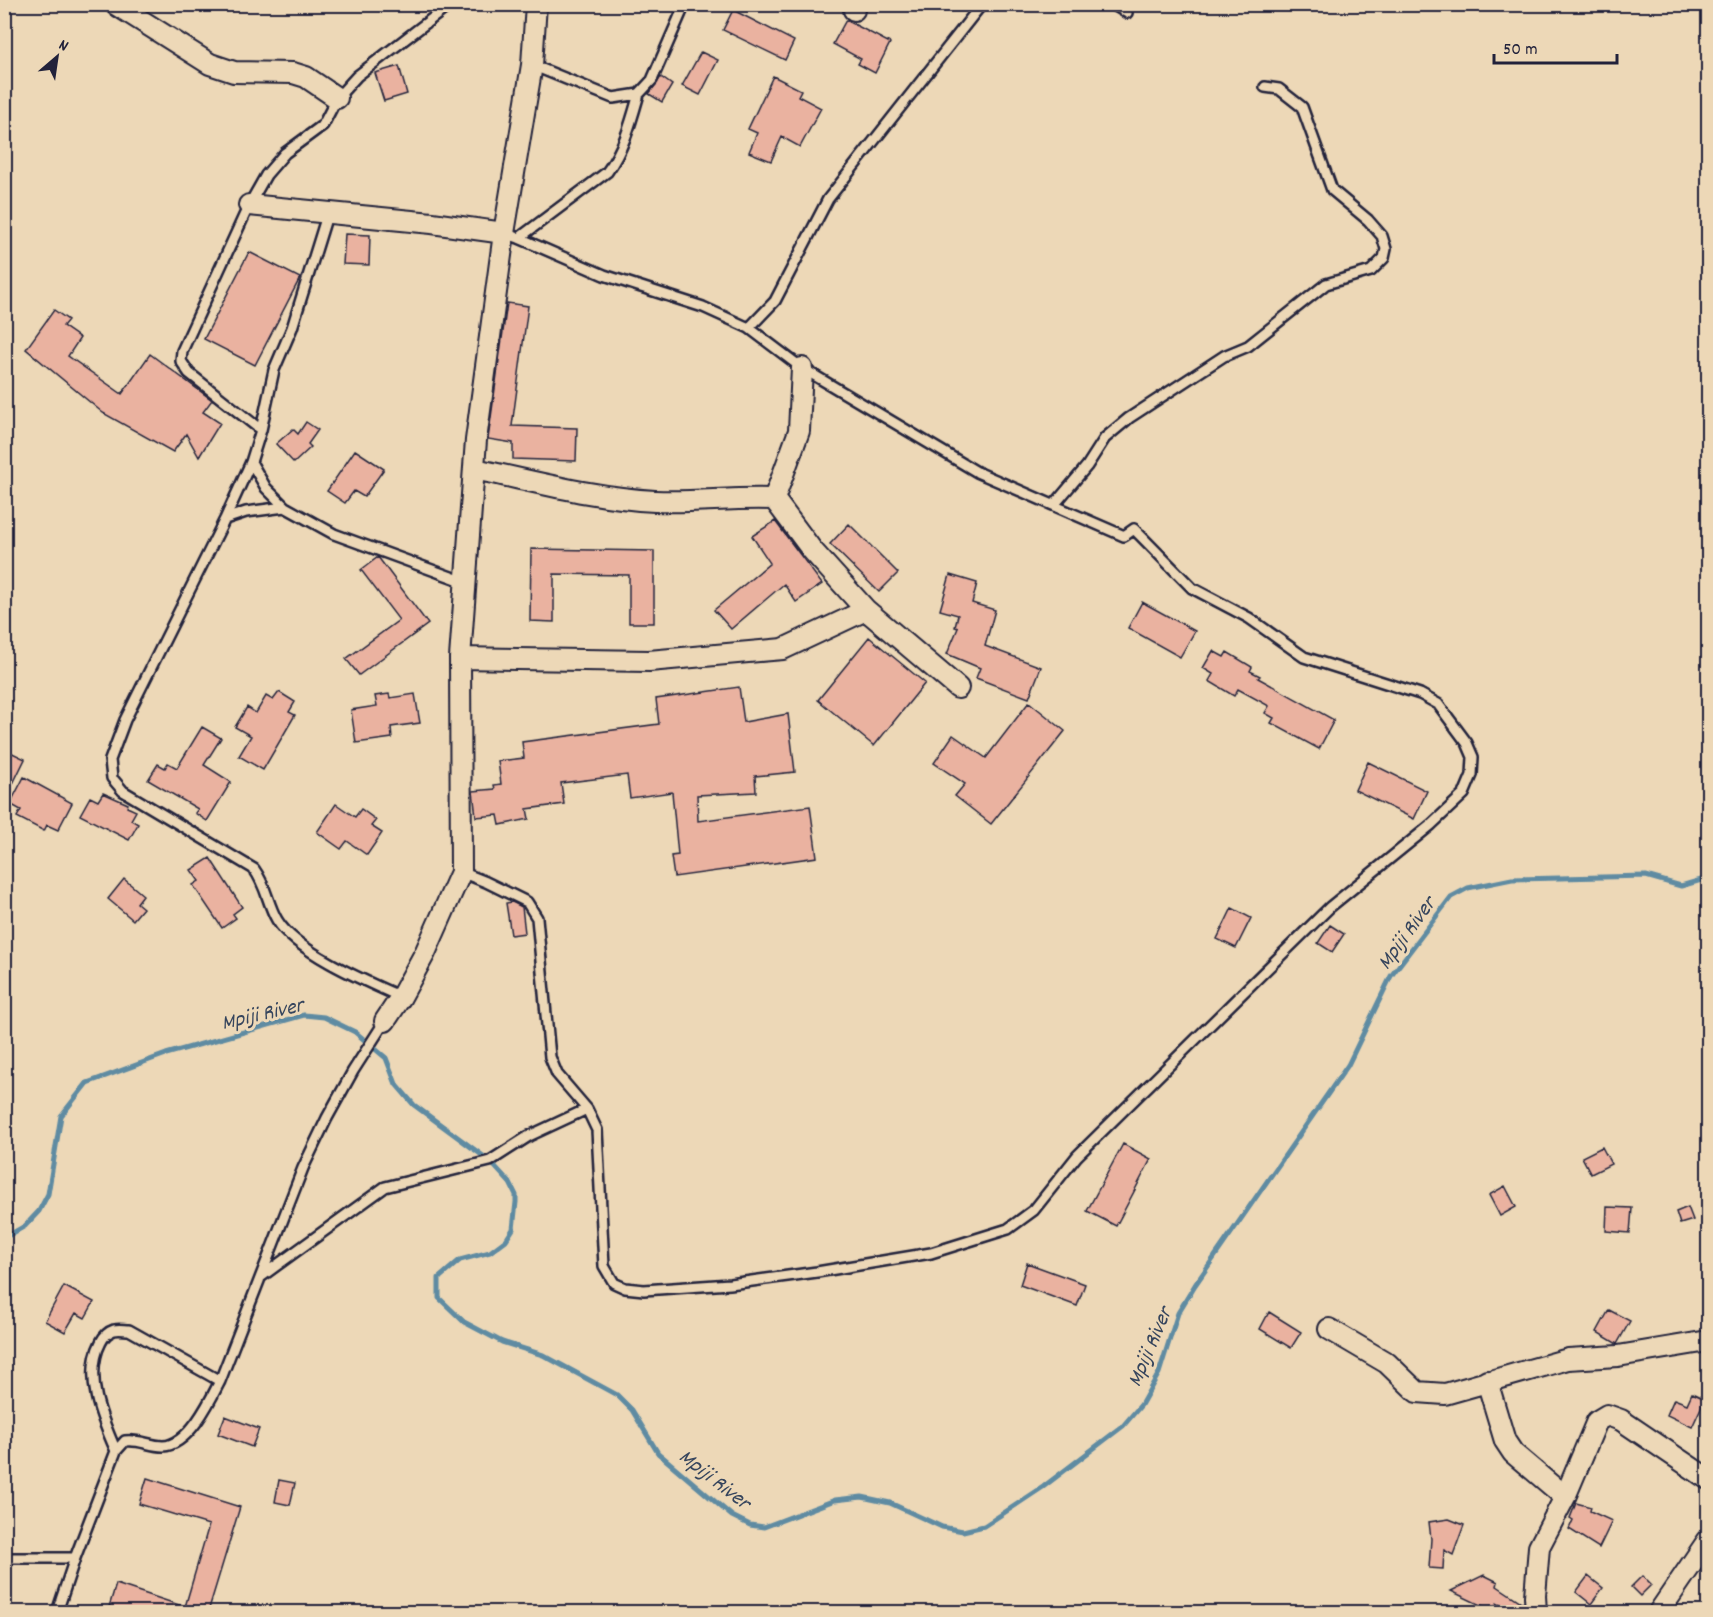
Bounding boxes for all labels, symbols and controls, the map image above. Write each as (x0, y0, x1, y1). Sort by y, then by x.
north arrow (27, 27, 87, 87)
scale bar (1494, 27, 1617, 65)
text: N (54, 34, 72, 58)
text: 50 m (1503, 38, 1538, 63)
water label: Mpiji River (1371, 889, 1447, 977)
water label: Mpiji River (219, 990, 310, 1040)
water label: Mpiji River (1121, 1300, 1183, 1392)
water label: Mpiji River (671, 1443, 759, 1520)

